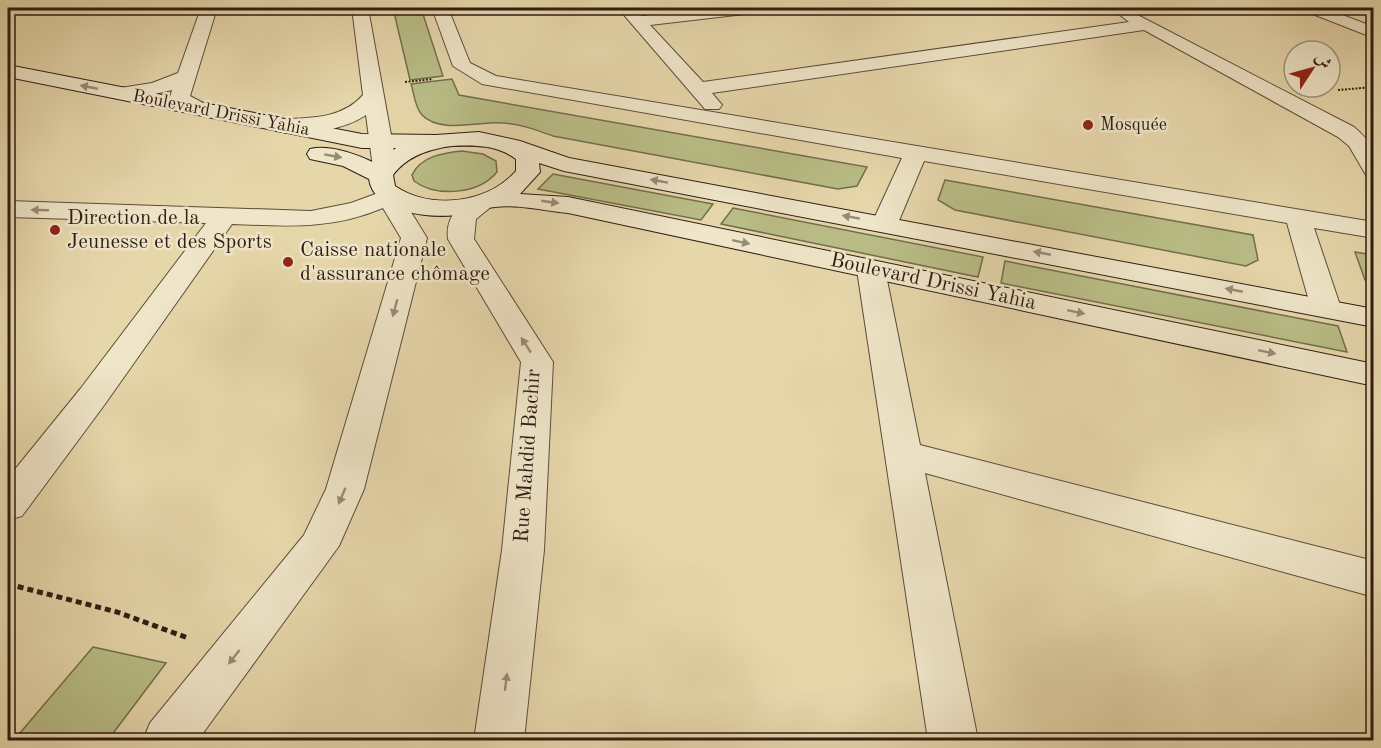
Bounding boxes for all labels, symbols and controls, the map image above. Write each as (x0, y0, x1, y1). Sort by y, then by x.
north arrow (1282, 39, 1342, 99)
text: ش (1311, 50, 1334, 72)
one-way arrow (80, 82, 99, 91)
street label: Boulevard Drissi Yahia (131, 87, 311, 139)
place label: Mosquée (1100, 116, 1167, 134)
marker: Mosquée (1081, 118, 1095, 132)
one-way arrow (323, 152, 342, 161)
one-way arrow (649, 176, 668, 185)
one-way arrow (541, 198, 560, 207)
one-way arrow (30, 205, 49, 214)
place label: Direction de la Jeunesse et des Sports (67, 208, 272, 253)
one-way arrow (841, 212, 860, 221)
marker: Direction de la Jeunesse et des Sports (48, 223, 62, 237)
one-way arrow (732, 238, 751, 247)
place label: Caisse nationale d'assurance chômage (300, 240, 490, 285)
one-way arrow (1033, 248, 1052, 257)
street label: Boulevard Drissi Yahia (828, 250, 1038, 314)
marker: Caisse nationale d'assurance chômage (281, 255, 295, 269)
one-way arrow (1224, 285, 1243, 294)
one-way arrow (389, 299, 399, 317)
one-way arrow (1066, 308, 1085, 318)
one-way arrow (520, 337, 531, 353)
one-way arrow (1257, 348, 1276, 357)
street label: Rue Mahdid Bachir (511, 368, 545, 544)
one-way arrow (337, 487, 347, 505)
one-way arrow (228, 649, 240, 664)
one-way arrow (501, 673, 511, 692)

